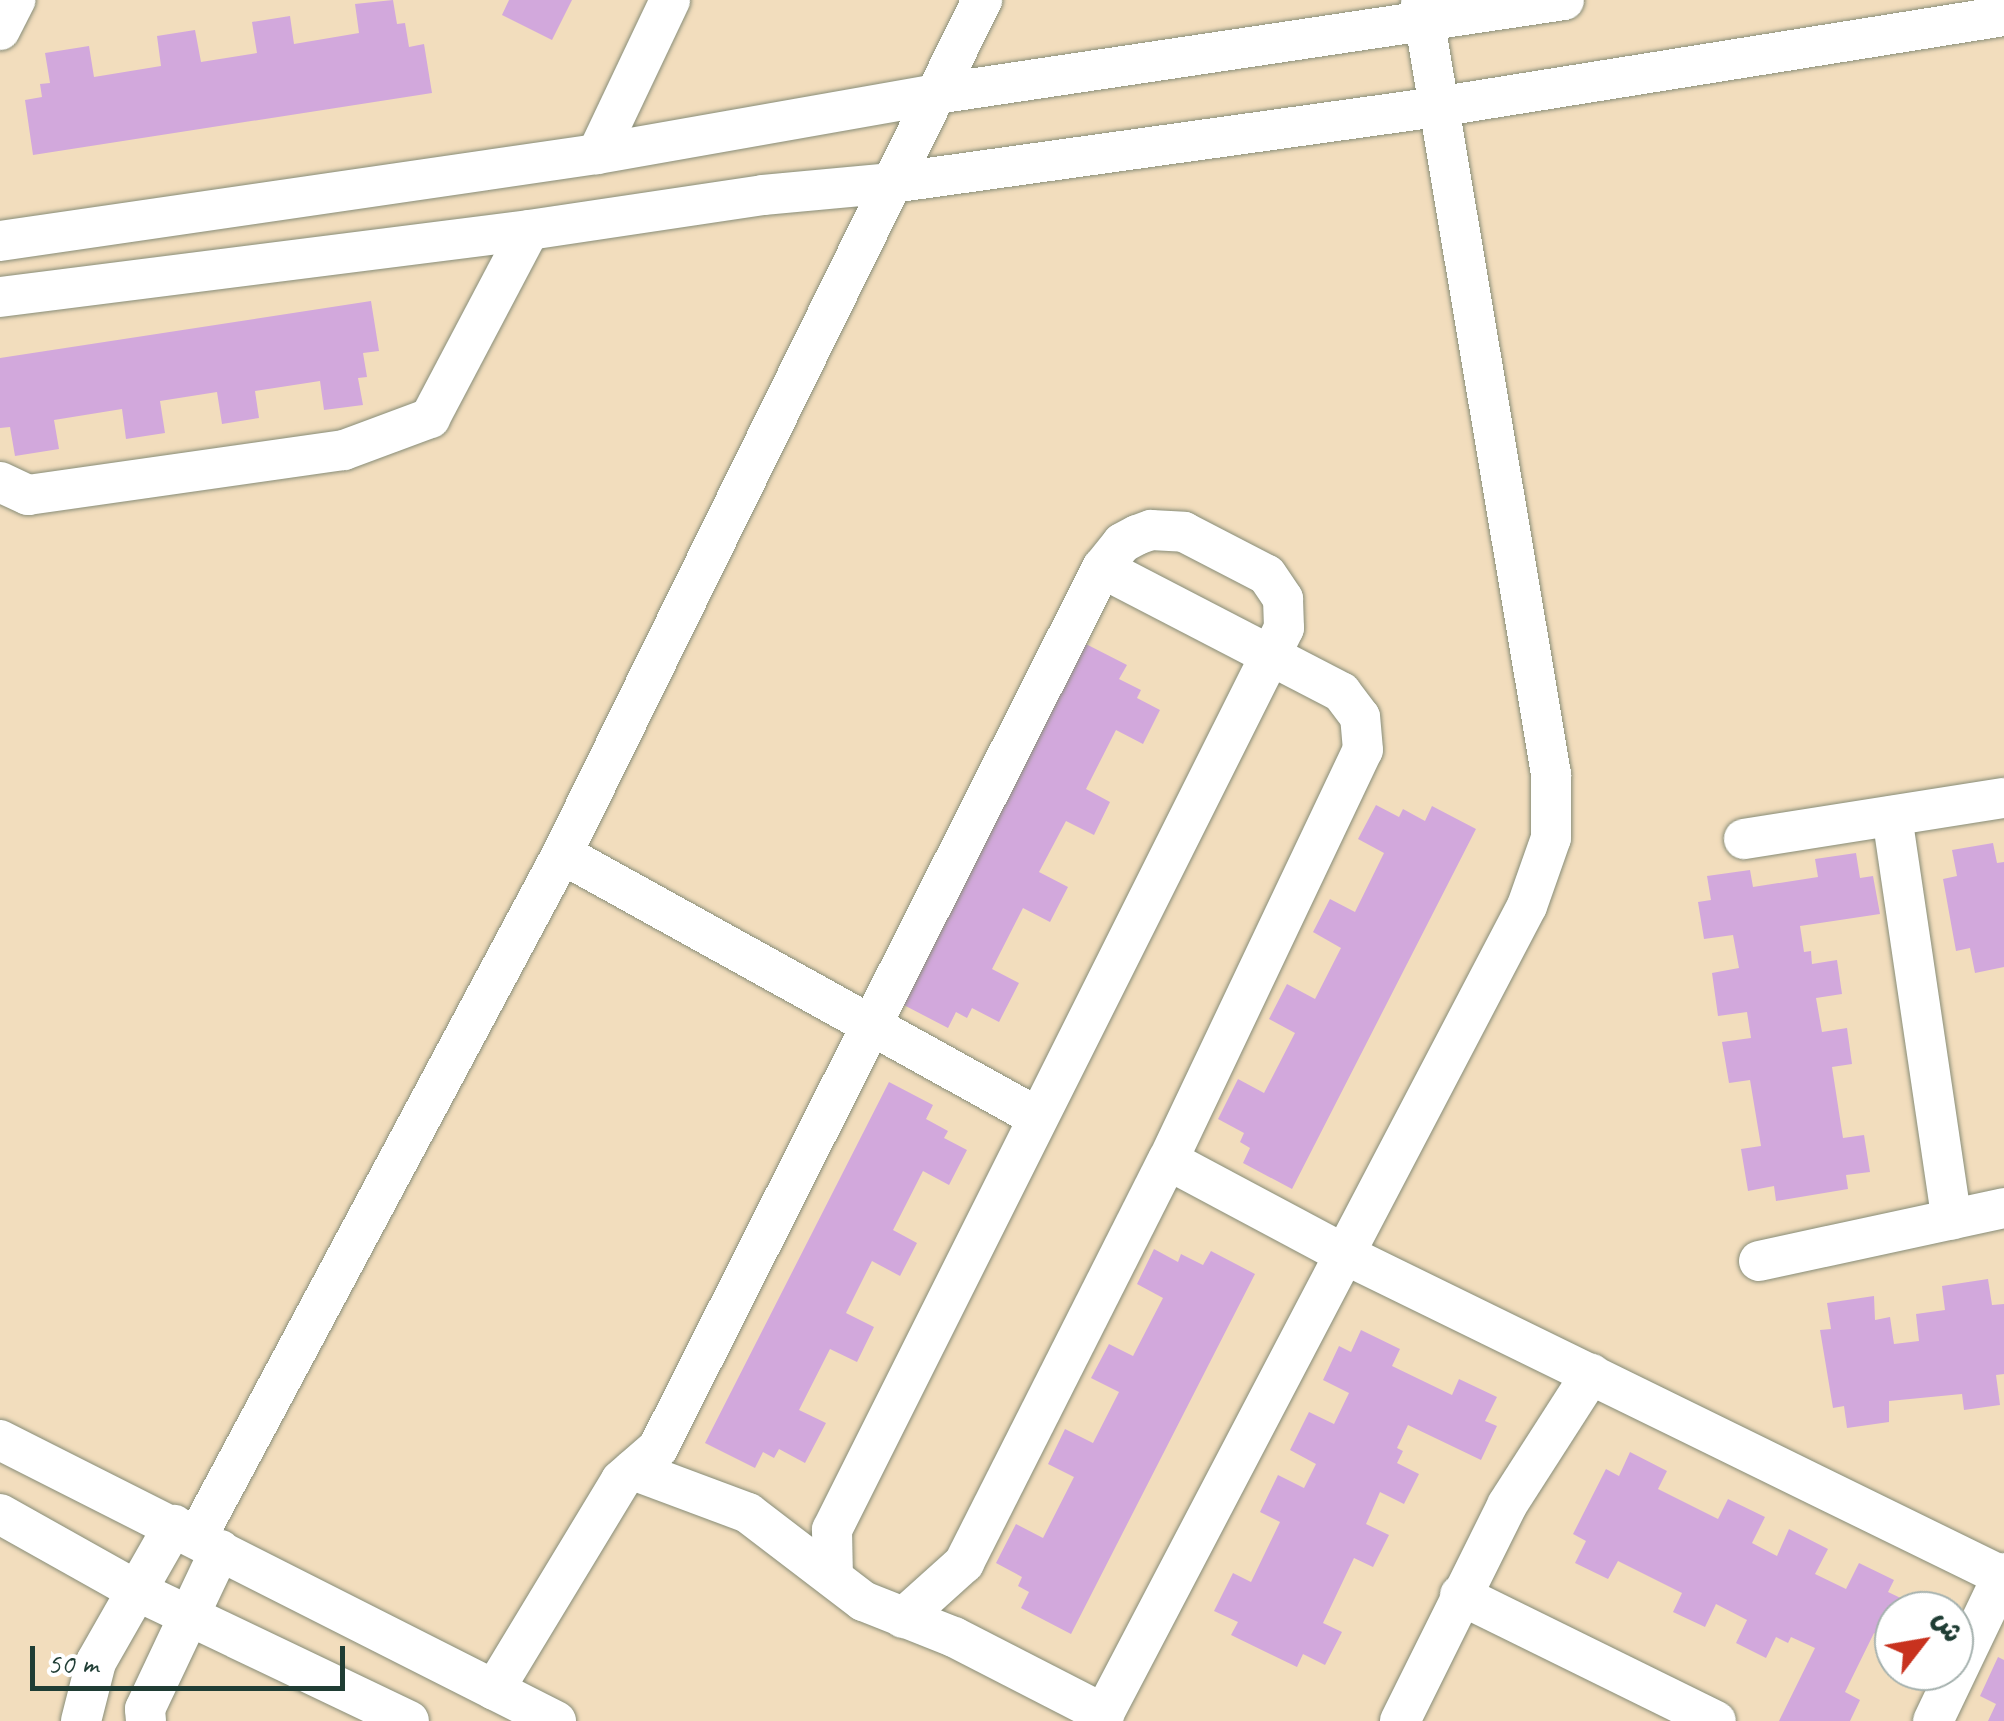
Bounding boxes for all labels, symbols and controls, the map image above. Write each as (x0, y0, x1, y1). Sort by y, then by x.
north arrow (1874, 1591, 1974, 1691)
text: ش (1925, 1604, 1971, 1649)
scale bar (35, 1626, 350, 1688)
text: 50 m (47, 1644, 98, 1682)

